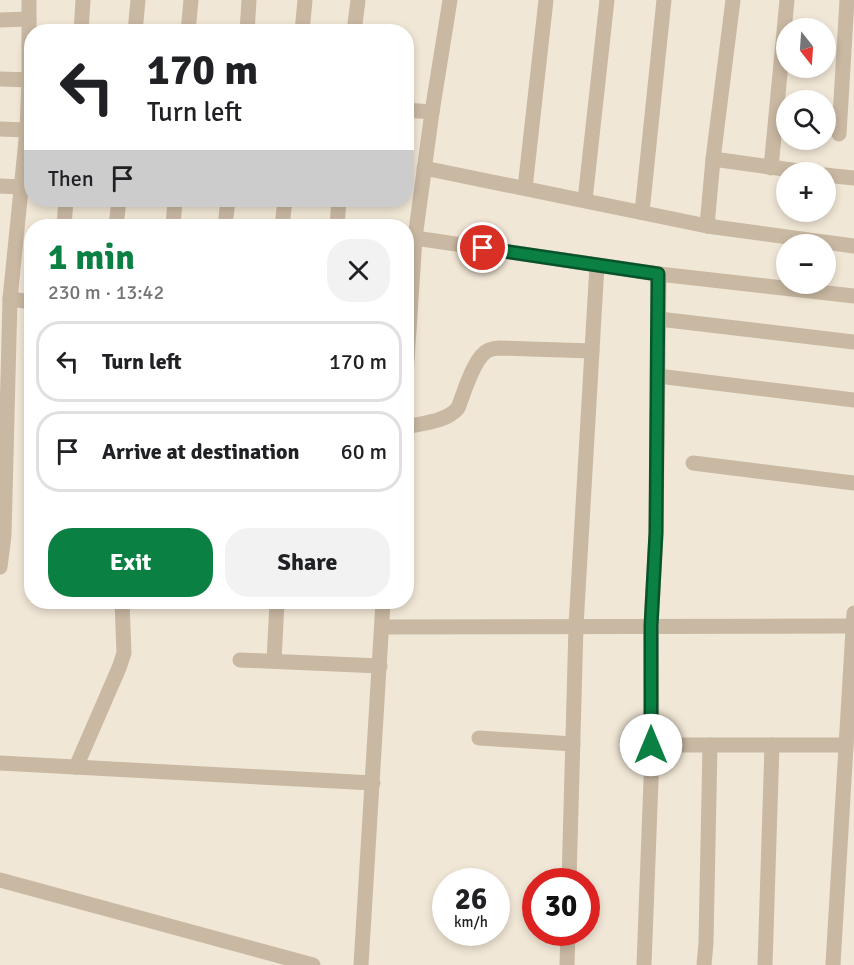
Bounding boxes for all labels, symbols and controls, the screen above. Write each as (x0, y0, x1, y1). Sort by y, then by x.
north arrow (776, 18, 836, 78)
map controls (776, 18, 836, 294)
text: 170 m (147, 45, 258, 96)
icon: left (48, 48, 126, 126)
button: search (776, 90, 836, 150)
text: Turn left (147, 96, 242, 129)
icon: arrive (106, 162, 139, 195)
button: + (776, 162, 836, 222)
text: Then (48, 165, 94, 192)
pin (457, 222, 508, 273)
icon: arrive (466, 231, 499, 264)
button: − (776, 234, 836, 294)
text: 1 min (48, 235, 135, 280)
button: close (327, 239, 390, 302)
text: 230 m · 13:42 (48, 280, 164, 305)
icon: left (51, 345, 84, 378)
text: Turn left (102, 348, 182, 375)
text: 170 m (329, 348, 387, 375)
icon: arrive (51, 435, 84, 468)
text: Arrive at destination (102, 438, 299, 465)
text: 60 m (341, 438, 387, 465)
button: Exit (48, 528, 213, 597)
button: Share (225, 528, 390, 597)
position arrow (619, 713, 683, 777)
speed limit sign: 30 (522, 868, 600, 946)
text: 26 (455, 881, 487, 918)
text: km/h (454, 913, 488, 931)

